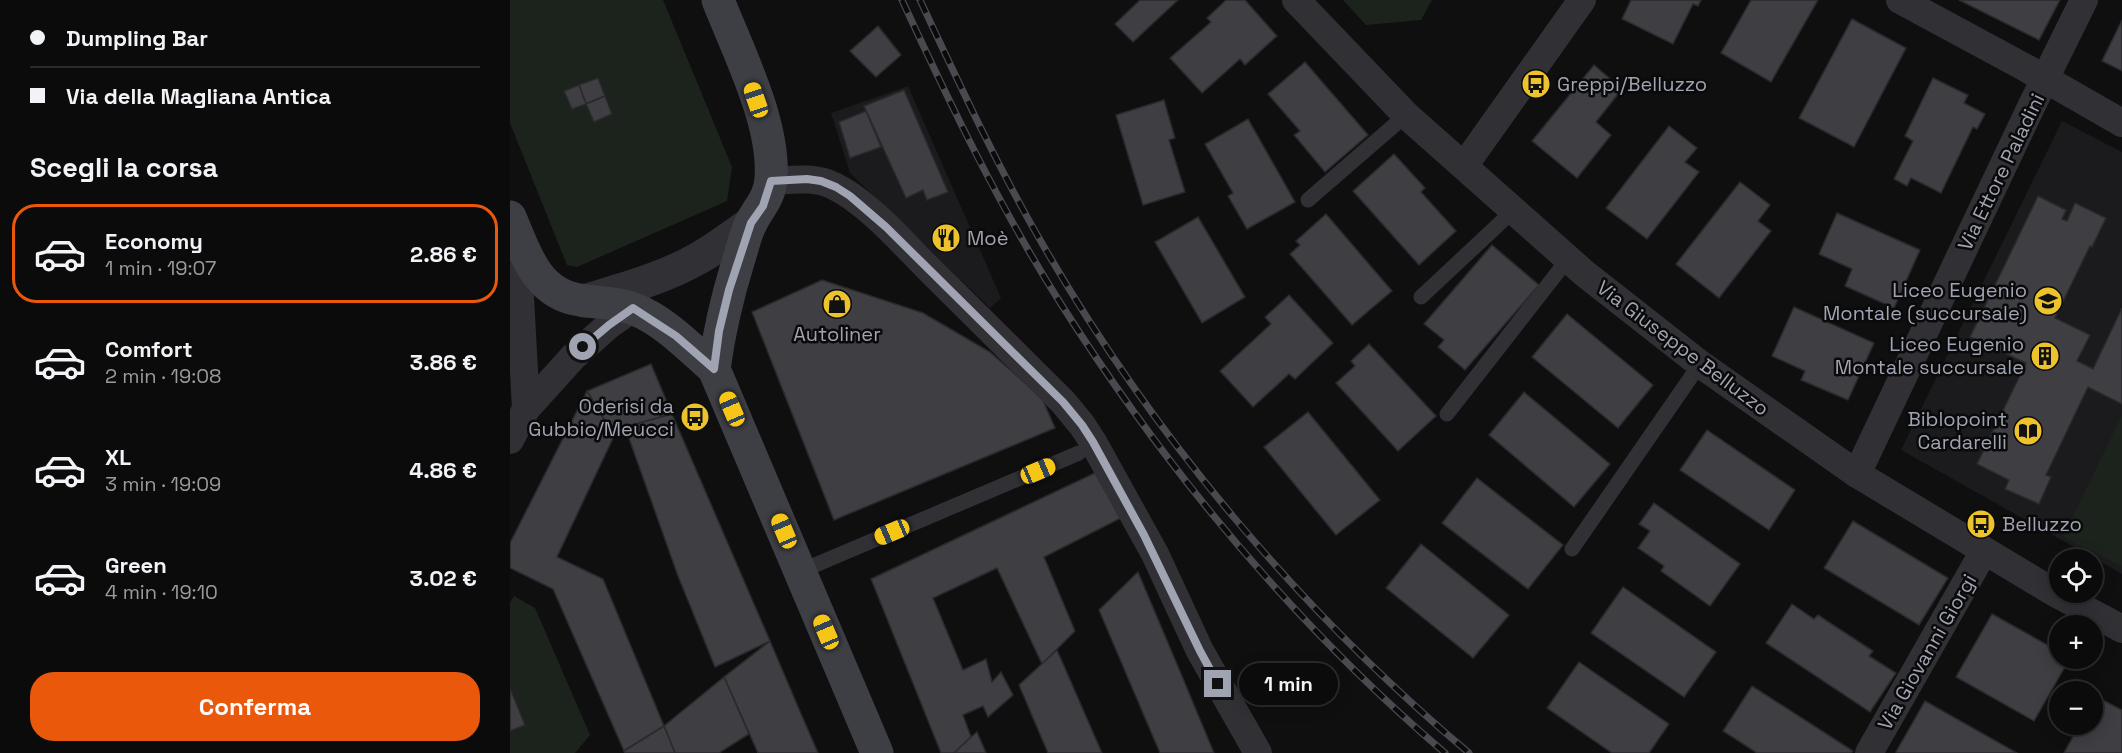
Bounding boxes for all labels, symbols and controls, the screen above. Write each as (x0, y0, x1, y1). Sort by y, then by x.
text: Dumpling Bar (66, 24, 208, 52)
bus stop icon: Greppi/Belluzzo (1520, 68, 1552, 100)
place label: Greppi/Belluzzo (1557, 71, 1707, 97)
car (742, 80, 770, 120)
text: Via della Magliana Antica (66, 82, 331, 110)
street label: Via Ettore Paladini (1952, 89, 2050, 255)
text: Scegli la corsa (30, 150, 218, 185)
restaurant icon: Moè (930, 222, 962, 254)
place label: Moè (967, 225, 1009, 251)
icon: car (33, 227, 87, 281)
text: Economy (105, 227, 203, 255)
text: 2.86 € (410, 240, 477, 268)
text: 1 min · 19:07 (105, 255, 216, 281)
street label: Via Giuseppe Belluzzo (1592, 275, 1774, 421)
place label: Liceo Eugenio Montale (succursale) (1823, 277, 2027, 326)
school or university icon: Liceo Eugenio Montale (succursale) (2032, 285, 2064, 317)
shop icon: Autoliner (821, 288, 853, 320)
place label: Autoliner (793, 321, 881, 347)
place label: Liceo Eugenio Montale succursale (1835, 331, 2024, 380)
route start (569, 333, 596, 360)
icon: car (33, 335, 87, 389)
text: Comfort (105, 335, 193, 363)
building icon: Liceo Eugenio Montale succursale (2029, 340, 2061, 372)
text: 3.86 € (410, 348, 477, 376)
text: 2 min · 19:08 (105, 363, 222, 389)
car (717, 389, 747, 429)
place label: Oderisi da Gubbio/Meucci (528, 393, 674, 442)
bus stop icon: Oderisi da Gubbio/Meucci (679, 401, 711, 433)
place label: Biblopoint Cardarelli (1907, 406, 2007, 455)
library icon: Biblopoint Cardarelli (2012, 415, 2044, 447)
icon: car (33, 443, 87, 497)
text: XL (105, 443, 131, 471)
text: 4.86 € (409, 456, 477, 484)
car (1018, 456, 1058, 486)
text: 3 min · 19:09 (105, 471, 221, 497)
bus stop icon: Belluzzo (1965, 508, 1997, 540)
car (769, 511, 799, 551)
place label: Belluzzo (2002, 511, 2082, 537)
car (872, 517, 912, 547)
map controls (2049, 549, 2103, 735)
button: locate (2049, 549, 2103, 603)
icon: car (33, 551, 87, 605)
text: Green (105, 551, 167, 579)
text: 3.02 € (410, 564, 477, 592)
street label: Via Giovanni Giorgi (1872, 569, 1982, 735)
text: 4 min · 19:10 (105, 579, 218, 605)
car (811, 612, 841, 652)
button: + (2049, 615, 2103, 669)
callout: 1 min (1239, 663, 1338, 705)
route end (1204, 670, 1231, 697)
text: 1 min (1264, 671, 1313, 697)
button: Conferma (30, 672, 480, 741)
button: − (2049, 681, 2103, 735)

